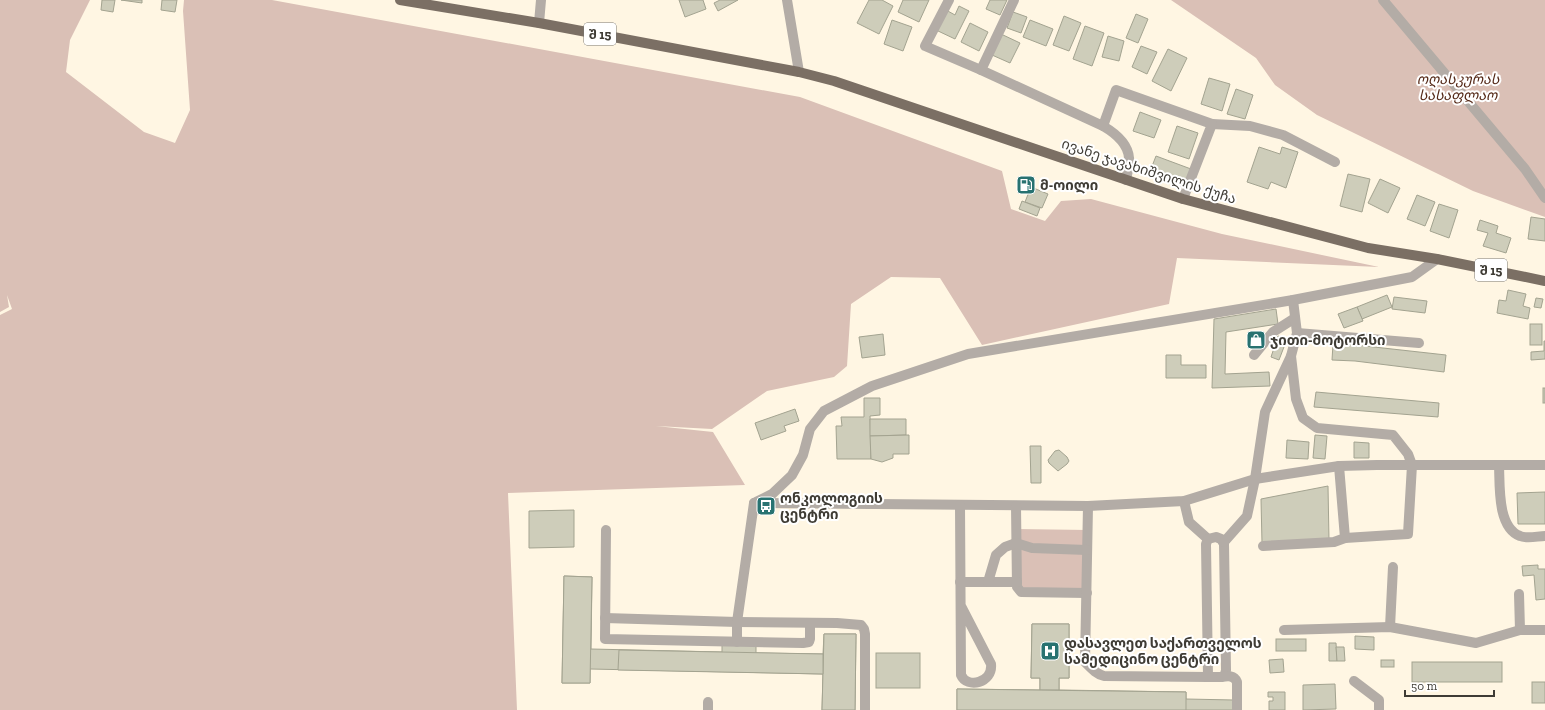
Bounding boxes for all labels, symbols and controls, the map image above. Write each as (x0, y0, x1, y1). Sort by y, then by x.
road number: შ 15 (584, 23, 616, 45)
park label: ოღასკურას სასაფლაო (1417, 71, 1500, 104)
street label: ივანე ჯავახიშვილის ქუჩა (1059, 135, 1238, 208)
fuel station icon: მ-ოილი (1015, 174, 1037, 196)
place label: მ-ოილი (1040, 177, 1098, 194)
road number: შ 15 (1475, 259, 1507, 281)
shop icon: ჯითი-მოტორსი (1245, 329, 1267, 351)
place label: ჯითი-მოტორსი (1270, 332, 1386, 349)
place label: ონკოლოგიის ცენტრი (780, 490, 883, 523)
bus stop icon: ონკოლოგიის ცენტრი (755, 495, 777, 517)
place label: დასავლეთ საქართველოს სამედიცინო ცენტრი (1064, 635, 1262, 668)
hospital icon: დასავლეთ საქართველოს სამედიცინო ცენტრი (1039, 640, 1061, 662)
scale bar (1405, 672, 1494, 698)
text: 50 m (1411, 679, 1438, 693)

